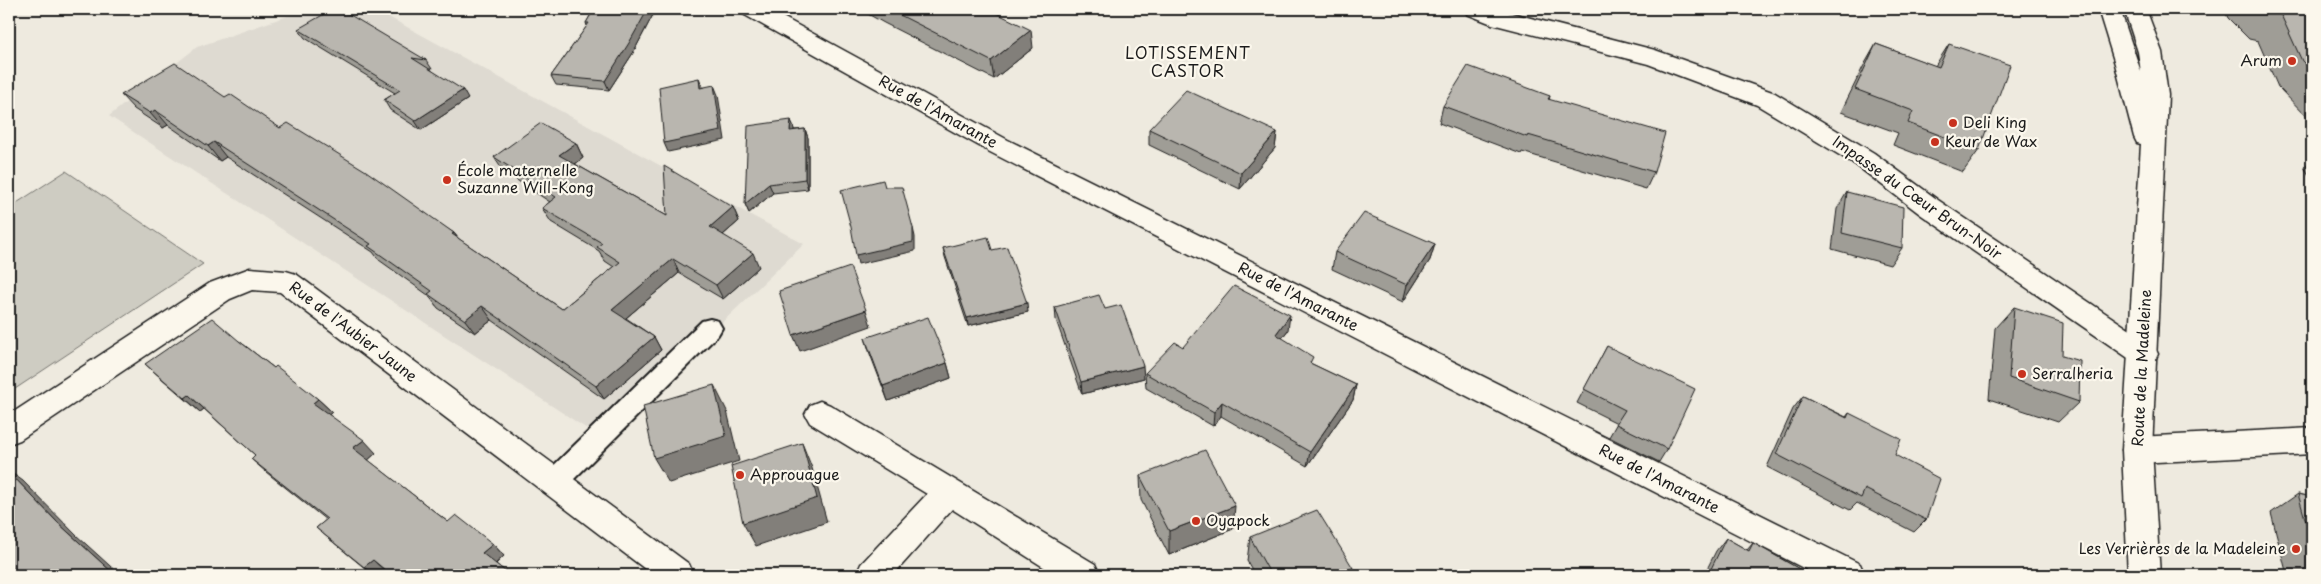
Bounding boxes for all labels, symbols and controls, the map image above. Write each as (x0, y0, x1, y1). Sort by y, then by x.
district label: LOTISSEMENT CASTOR (1125, 40, 1251, 82)
place label: Arum (2241, 48, 2282, 71)
marker: Arum (2286, 55, 2298, 67)
street label: Rue de l'Amarante (875, 69, 1002, 153)
place label: Deli King (1963, 110, 2027, 133)
marker: Deli King (1947, 117, 1959, 129)
street label: Impasse du Cœur Brun-Noir (1828, 129, 2008, 264)
place label: Keur de Wax (1945, 129, 2037, 152)
marker: Keur de Wax (1929, 136, 1941, 148)
place label: École maternelle Suzanne Will-Kong (457, 158, 594, 198)
marker: École maternelle Suzanne Will-Kong (441, 174, 453, 186)
street label: Rue de l'Amarante (1234, 255, 1363, 336)
street label: Rue de l'Aubier Jaune (285, 275, 423, 387)
street label: Route de la Madeleine (2125, 289, 2156, 447)
place label: Serralheria (2032, 361, 2113, 384)
marker: Serralheria (2016, 368, 2028, 380)
street label: Rue de l'Amarante (1595, 437, 1724, 518)
place label: Approuague (750, 462, 840, 485)
marker: Approuague (734, 469, 746, 481)
place label: Oyapock (1206, 508, 1270, 531)
marker: Oyapock (1190, 515, 1202, 527)
place label: Les Verrières de la Madeleine (2079, 536, 2286, 559)
marker: Les Verrières de la Madeleine (2290, 543, 2302, 555)

